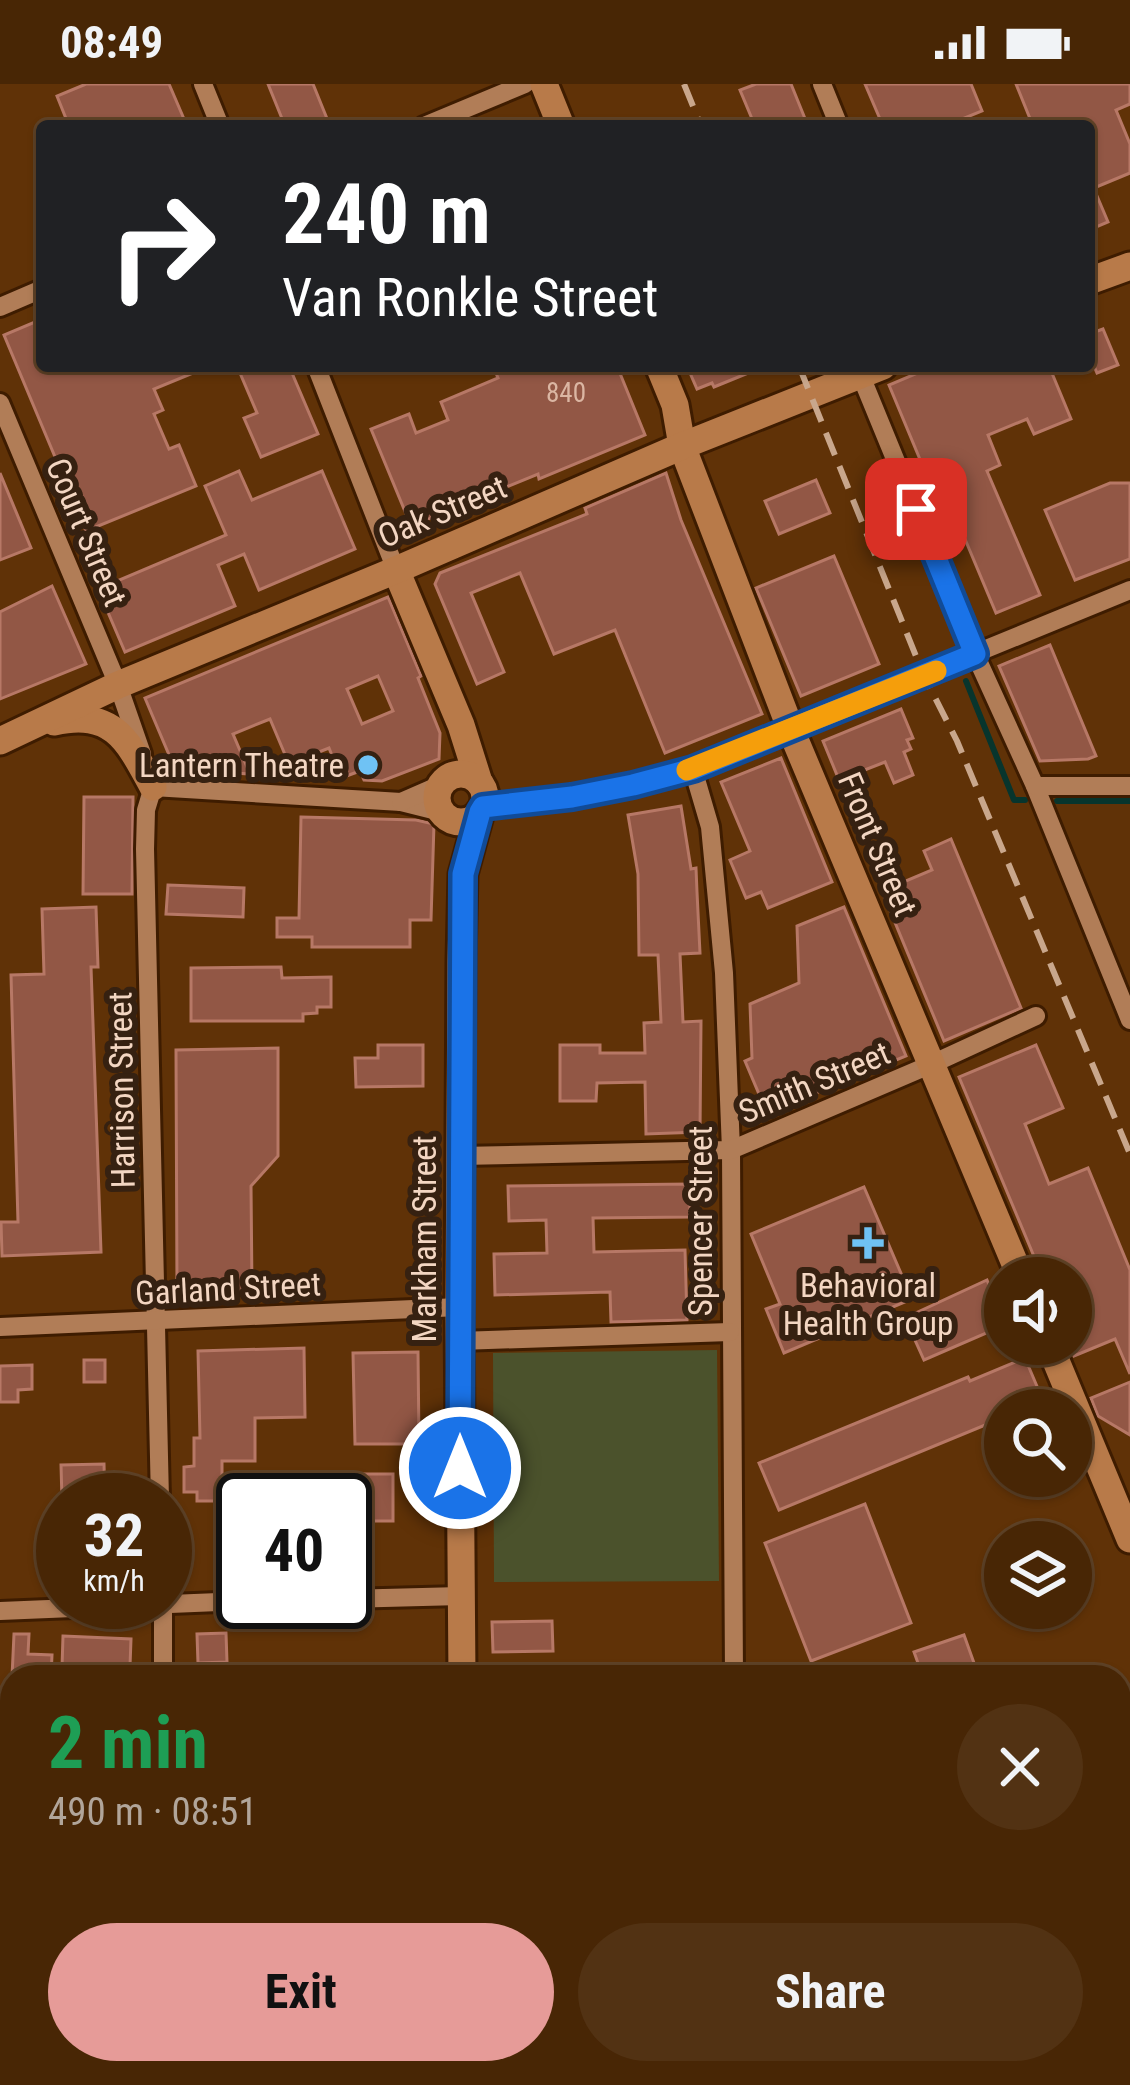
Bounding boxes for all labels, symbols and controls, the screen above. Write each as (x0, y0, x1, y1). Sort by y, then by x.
text: 08:49 (60, 16, 163, 69)
text: 240 m (282, 165, 491, 264)
icon: right (84, 168, 240, 324)
text: Van Ronkle Street (282, 266, 658, 329)
house number: 840 (546, 377, 586, 409)
street label: Court Street (38, 452, 135, 612)
pin (865, 458, 967, 560)
street label: Oak Street (372, 467, 512, 556)
icon: arrive (883, 476, 949, 542)
place label: Lantern Theatre (139, 746, 344, 785)
marker: Lantern Theatre (355, 752, 381, 778)
street label: Front Street (830, 766, 925, 922)
street label: Harrison Street (100, 991, 143, 1189)
street label: Smith Street (733, 1033, 896, 1132)
street label: Spencer Street (681, 1126, 720, 1316)
street label: Markham Street (405, 1135, 444, 1343)
marker: Behavioral Health Group (852, 1227, 884, 1259)
map controls (984, 1257, 1092, 1629)
button: sound (984, 1257, 1092, 1365)
street label: Garland Street (134, 1264, 322, 1313)
place label: Behavioral Health Group (783, 1266, 953, 1343)
button: search (984, 1389, 1092, 1497)
position arrow (397, 1405, 523, 1531)
speed limit sign: 40 (216, 1473, 372, 1629)
text: 32 (84, 1500, 144, 1571)
button: layers (984, 1521, 1092, 1629)
text: km/h (83, 1563, 145, 1598)
text: 2 min (48, 1701, 208, 1786)
button: close (957, 1704, 1083, 1830)
text: 490 m · 08:51 (48, 1789, 258, 1835)
button: Exit (48, 1923, 554, 2061)
button: Share (578, 1923, 1083, 2061)

